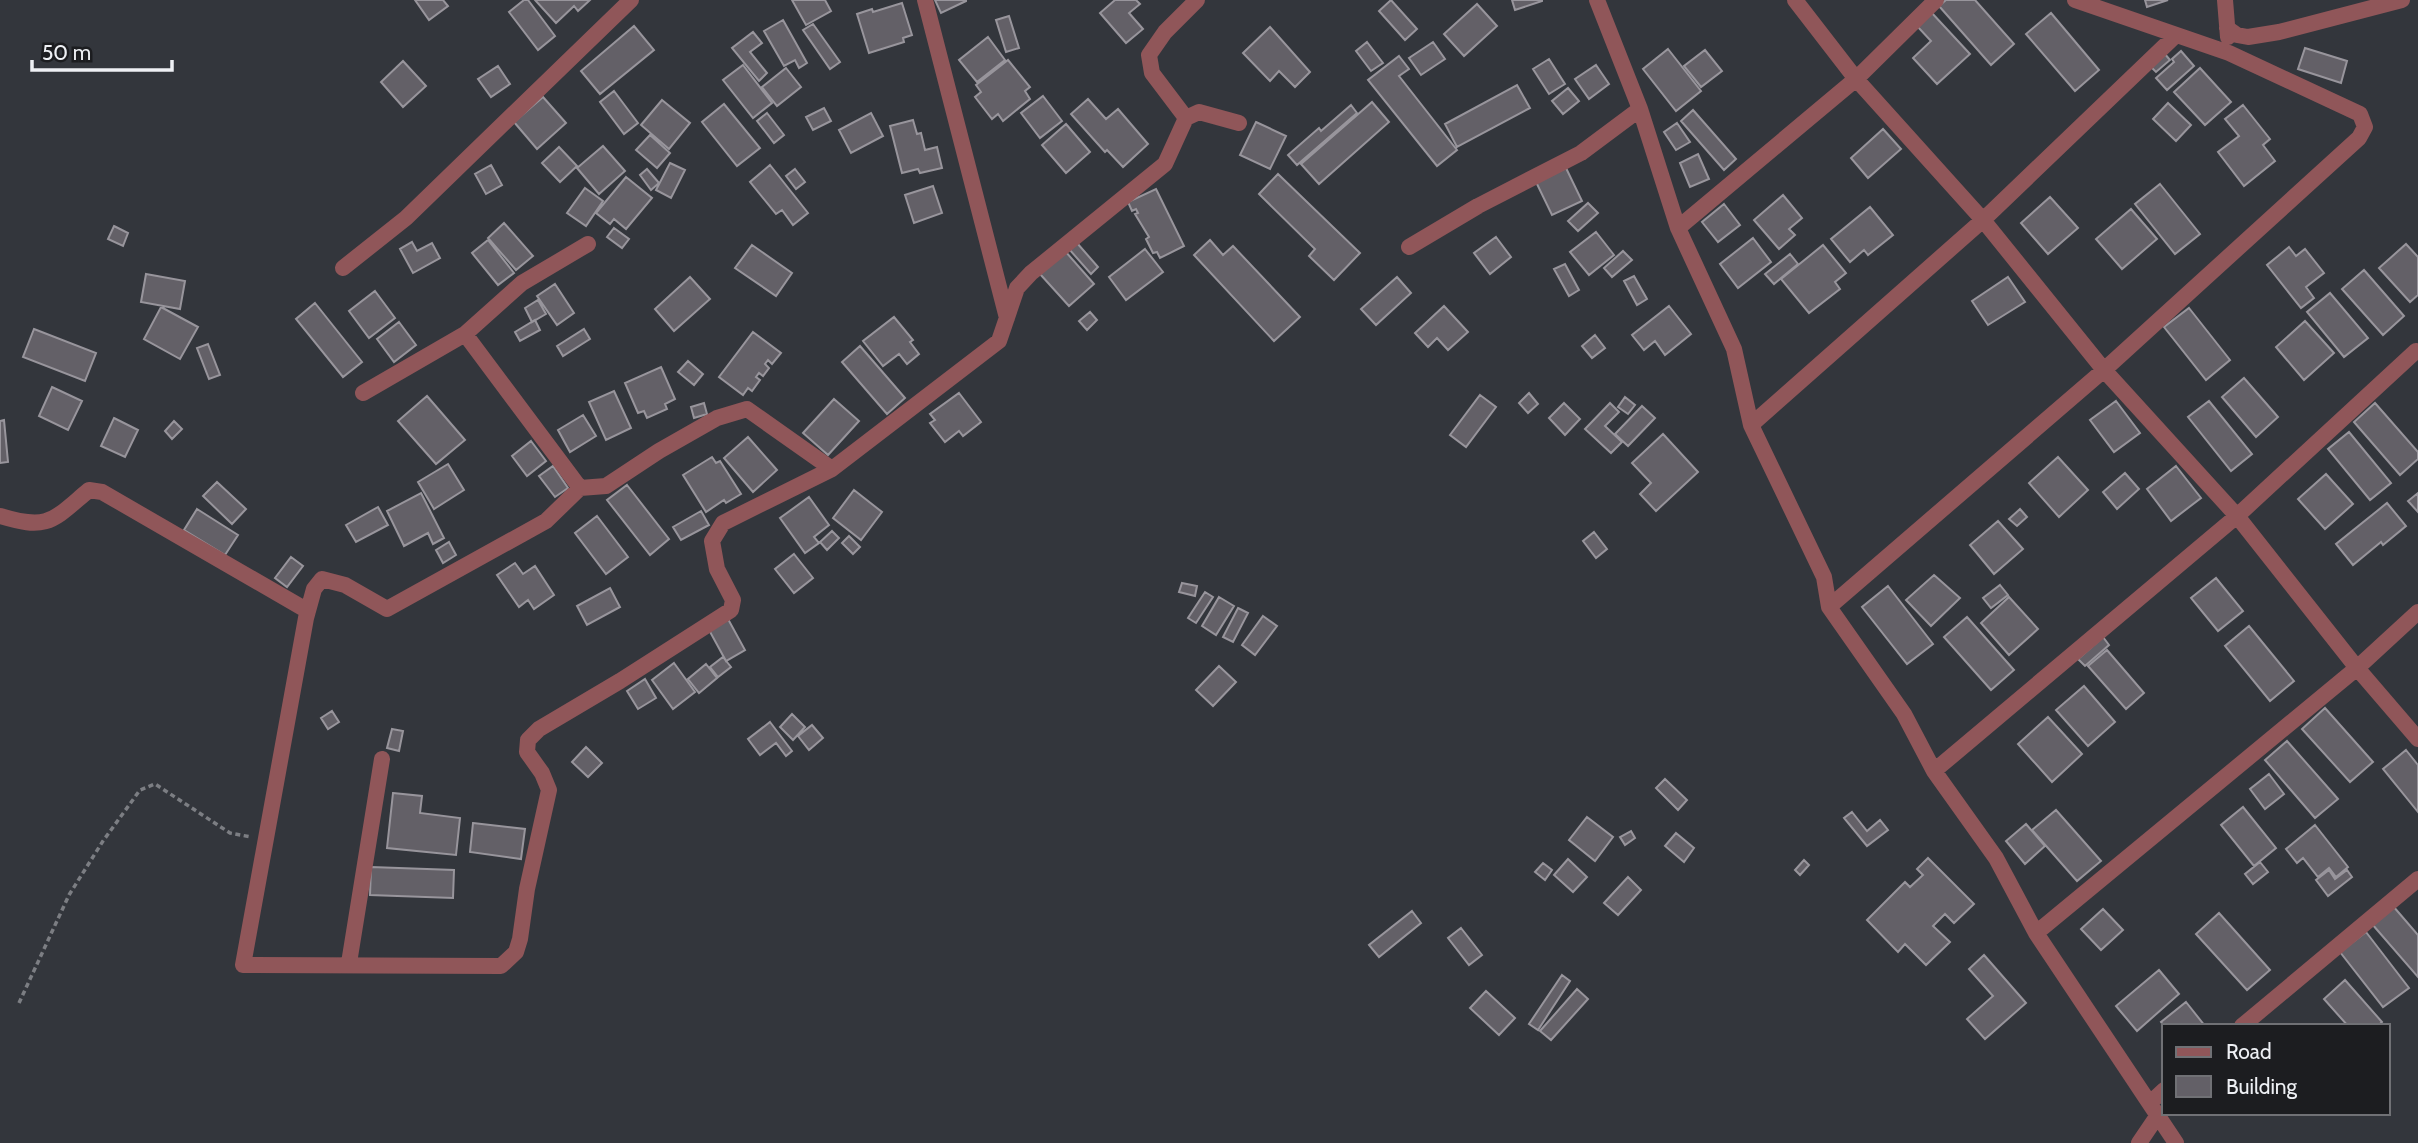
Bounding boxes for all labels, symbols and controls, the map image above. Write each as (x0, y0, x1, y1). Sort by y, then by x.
scale bar (32, 28, 172, 72)
text: 50 m (42, 40, 91, 65)
legend (2162, 1024, 2390, 1115)
text: Road (2226, 1039, 2272, 1064)
text: Building (2226, 1074, 2298, 1099)

